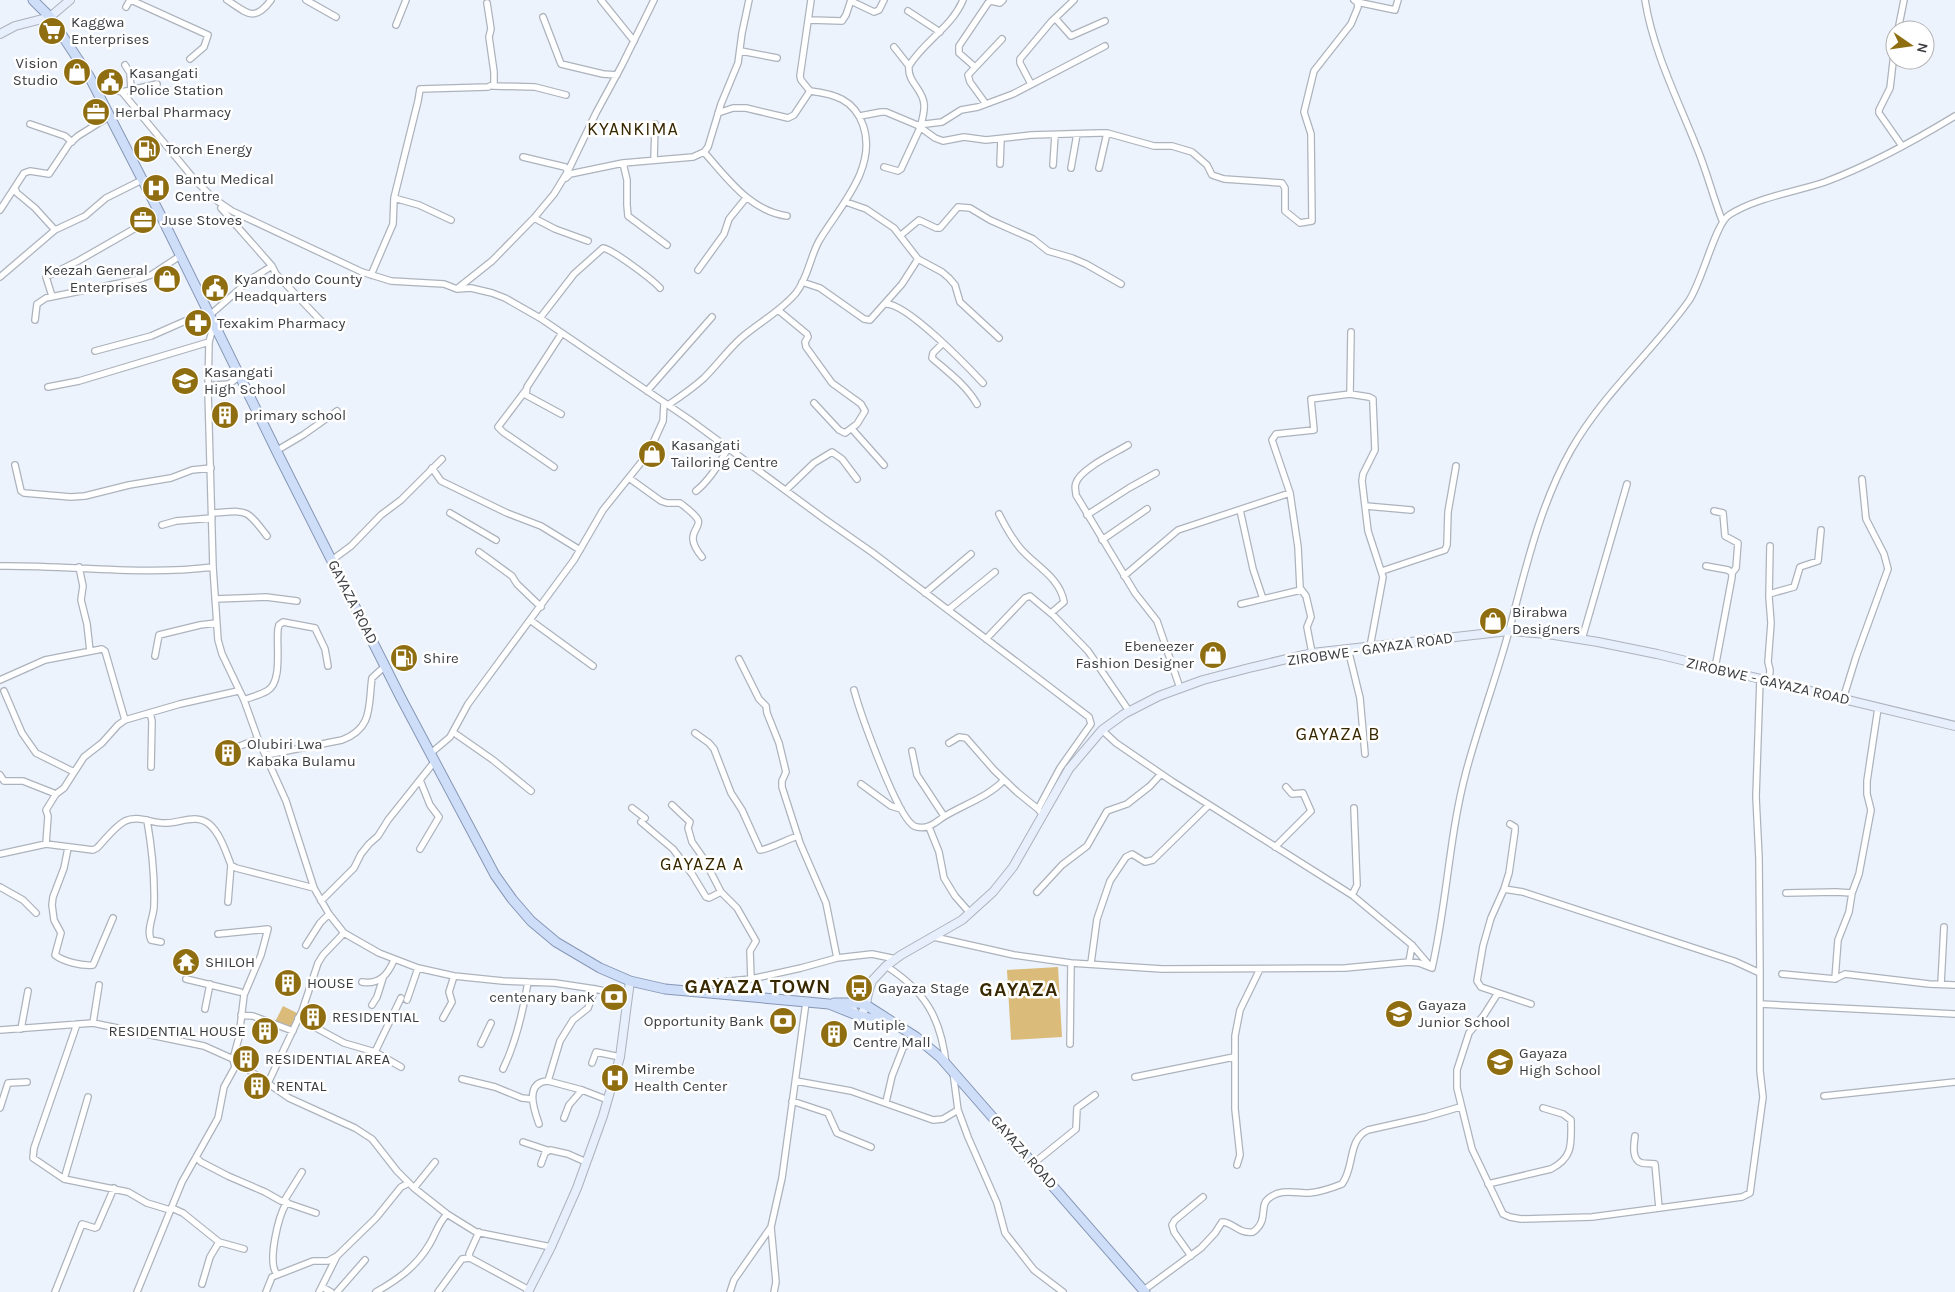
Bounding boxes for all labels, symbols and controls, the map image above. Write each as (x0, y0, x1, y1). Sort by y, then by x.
place label: Kaggwa Enterprises (71, 13, 149, 48)
supermarket icon: Kaggwa Enterprises (37, 16, 67, 46)
north arrow (1885, 20, 1935, 70)
text: N (1913, 41, 1932, 55)
place label: Vision Studio (13, 54, 58, 89)
shop icon: Vision Studio (62, 57, 92, 87)
place label: Kasangati Police Station (129, 64, 224, 99)
public building icon: Kasangati Police Station (95, 67, 125, 97)
office icon: Herbal Pharmacy (81, 97, 111, 127)
place label: Herbal Pharmacy (115, 103, 231, 121)
district label: KYANKIMA (587, 118, 679, 140)
fuel station icon: Torch Energy (132, 134, 162, 164)
place label: Torch Energy (166, 140, 252, 158)
place label: Bantu Medical Centre (175, 170, 274, 205)
hospital icon: Bantu Medical Centre (141, 173, 171, 203)
office icon: Juse Stoves (128, 205, 158, 235)
place label: Juse Stoves (162, 211, 242, 229)
place label: Keezah General Enterprises (43, 261, 148, 296)
shop icon: Keezah General Enterprises (152, 264, 182, 294)
place label: Kyandondo County Headquarters (234, 270, 362, 305)
public building icon: Kyandondo County Headquarters (200, 273, 230, 303)
pharmacy icon: Texakim Pharmacy (183, 308, 213, 338)
place label: Texakim Pharmacy (217, 314, 346, 332)
place label: Kasangati High School (204, 363, 286, 398)
school or university icon: Kasangati High School (170, 366, 200, 396)
building icon: primary school (210, 400, 240, 430)
place label: primary school (244, 406, 346, 424)
place label: Kasangati Tailoring Centre (671, 436, 778, 471)
shop icon: Kasangati Tailoring Centre (637, 439, 667, 469)
street label: GAYAZA ROAD (324, 557, 382, 647)
place label: Birabwa Designers (1512, 603, 1580, 638)
shop icon: Birabwa Designers (1478, 606, 1508, 636)
street label: ZIROBWE - GAYAZA ROAD (1286, 628, 1454, 670)
place label: Ebeneezer Fashion Designer (1075, 637, 1195, 672)
shop icon: Ebeneezer Fashion Designer (1198, 640, 1228, 670)
fuel station icon: Shire (389, 643, 419, 673)
place label: Shire (423, 649, 459, 667)
street label: ZIROBWE - GAYAZA ROAD (1684, 653, 1852, 709)
district label: GAYAZA B (1296, 723, 1380, 745)
place label: Olubiri Lwa Kabaka Bulamu (247, 735, 356, 770)
building icon: Olubiri Lwa Kabaka Bulamu (213, 738, 243, 768)
district label: GAYAZA A (660, 853, 744, 875)
temple icon: SHILOH (171, 947, 201, 977)
place label: SHILOH (205, 953, 255, 971)
building icon: HOUSE (273, 968, 303, 998)
bus stop icon: Gayaza Stage (844, 973, 874, 1003)
place label: HOUSE (307, 974, 354, 992)
district label: GAYAZA TOWN (685, 975, 831, 998)
district label: GAYAZA (979, 978, 1059, 1001)
place label: Gayaza Stage (878, 979, 969, 997)
bank icon: centenary bank (599, 982, 629, 1012)
place label: centenary bank (489, 988, 595, 1006)
place label: Gayaza Junior School (1418, 996, 1510, 1031)
school or university icon: Gayaza Junior School (1384, 999, 1414, 1029)
building icon: RESIDENTIAL (298, 1002, 328, 1032)
bank icon: Opportunity Bank (768, 1006, 798, 1036)
place label: RESIDENTIAL (332, 1008, 419, 1026)
place label: Opportunity Bank (644, 1012, 764, 1030)
building icon: RESIDENTIAL HOUSE (250, 1016, 280, 1046)
place label: Mutiple Centre Mall (853, 1016, 931, 1051)
building icon: Mutiple Centre Mall (819, 1019, 849, 1049)
place label: RESIDENTIAL HOUSE (109, 1022, 246, 1040)
building icon: RESIDENTIAL AREA (231, 1044, 261, 1074)
place label: Gayaza High School (1519, 1044, 1601, 1079)
school or university icon: Gayaza High School (1485, 1047, 1515, 1077)
place label: RESIDENTIAL AREA (265, 1050, 391, 1068)
place label: Mirembe Health Center (634, 1060, 728, 1095)
hospital icon: Mirembe Health Center (600, 1063, 630, 1093)
building icon: RENTAL (242, 1071, 272, 1101)
place label: RENTAL (276, 1077, 326, 1095)
street label: GAYAZA ROAD (987, 1111, 1061, 1193)

